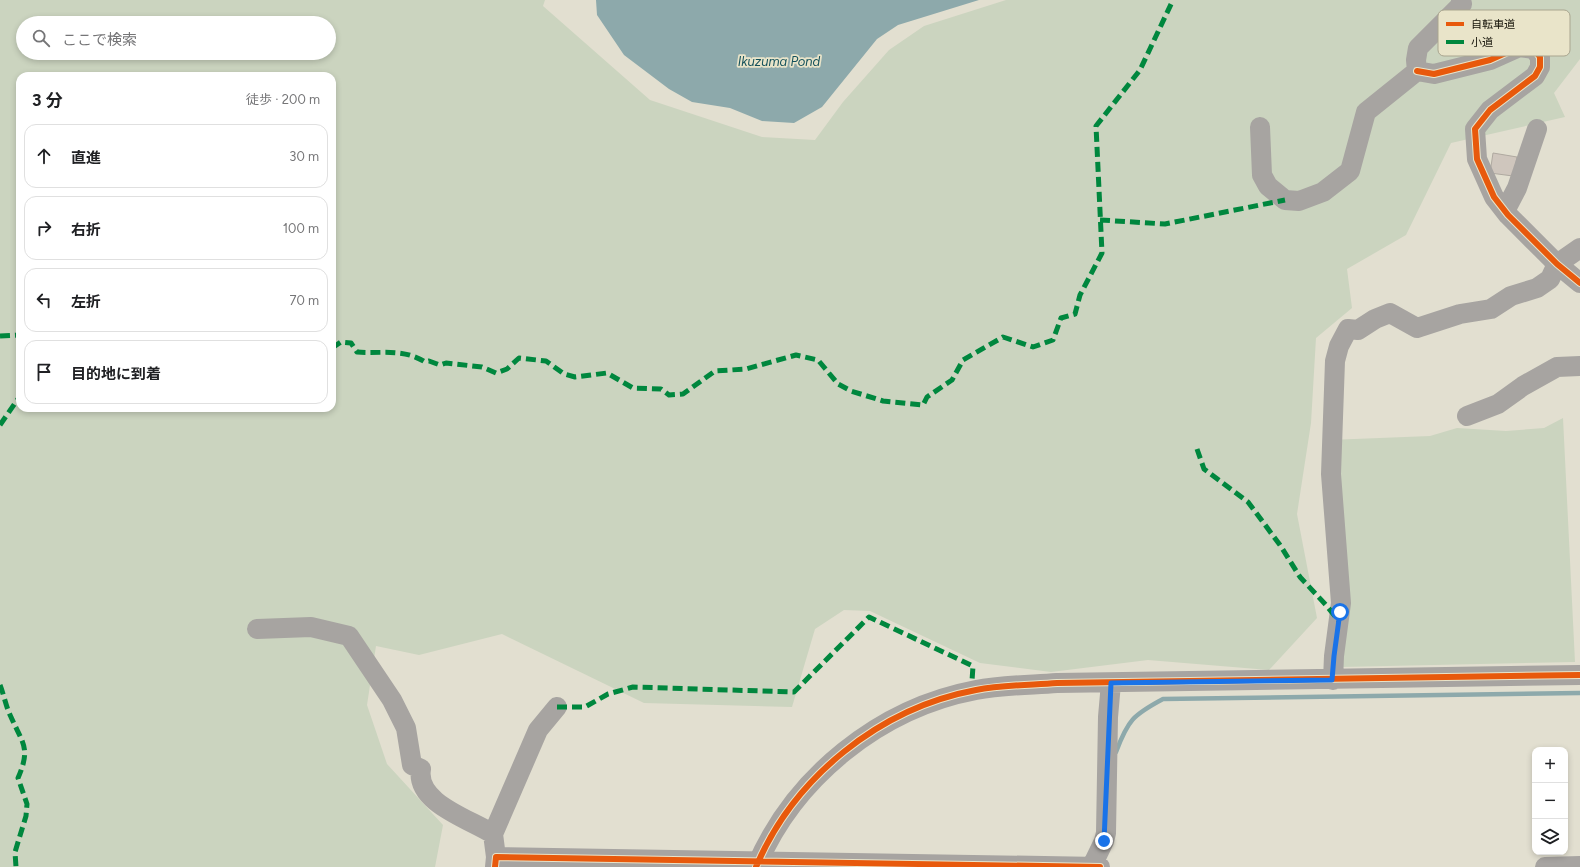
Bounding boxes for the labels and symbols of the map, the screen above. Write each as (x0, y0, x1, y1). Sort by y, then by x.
legend (1438, 10, 1570, 56)
text: 自転車道 (1471, 18, 1515, 31)
text: 小道 (1471, 36, 1493, 49)
water label: Ikuzuma Pond (738, 54, 821, 69)
route start (1331, 603, 1349, 621)
route end (1095, 832, 1113, 850)

